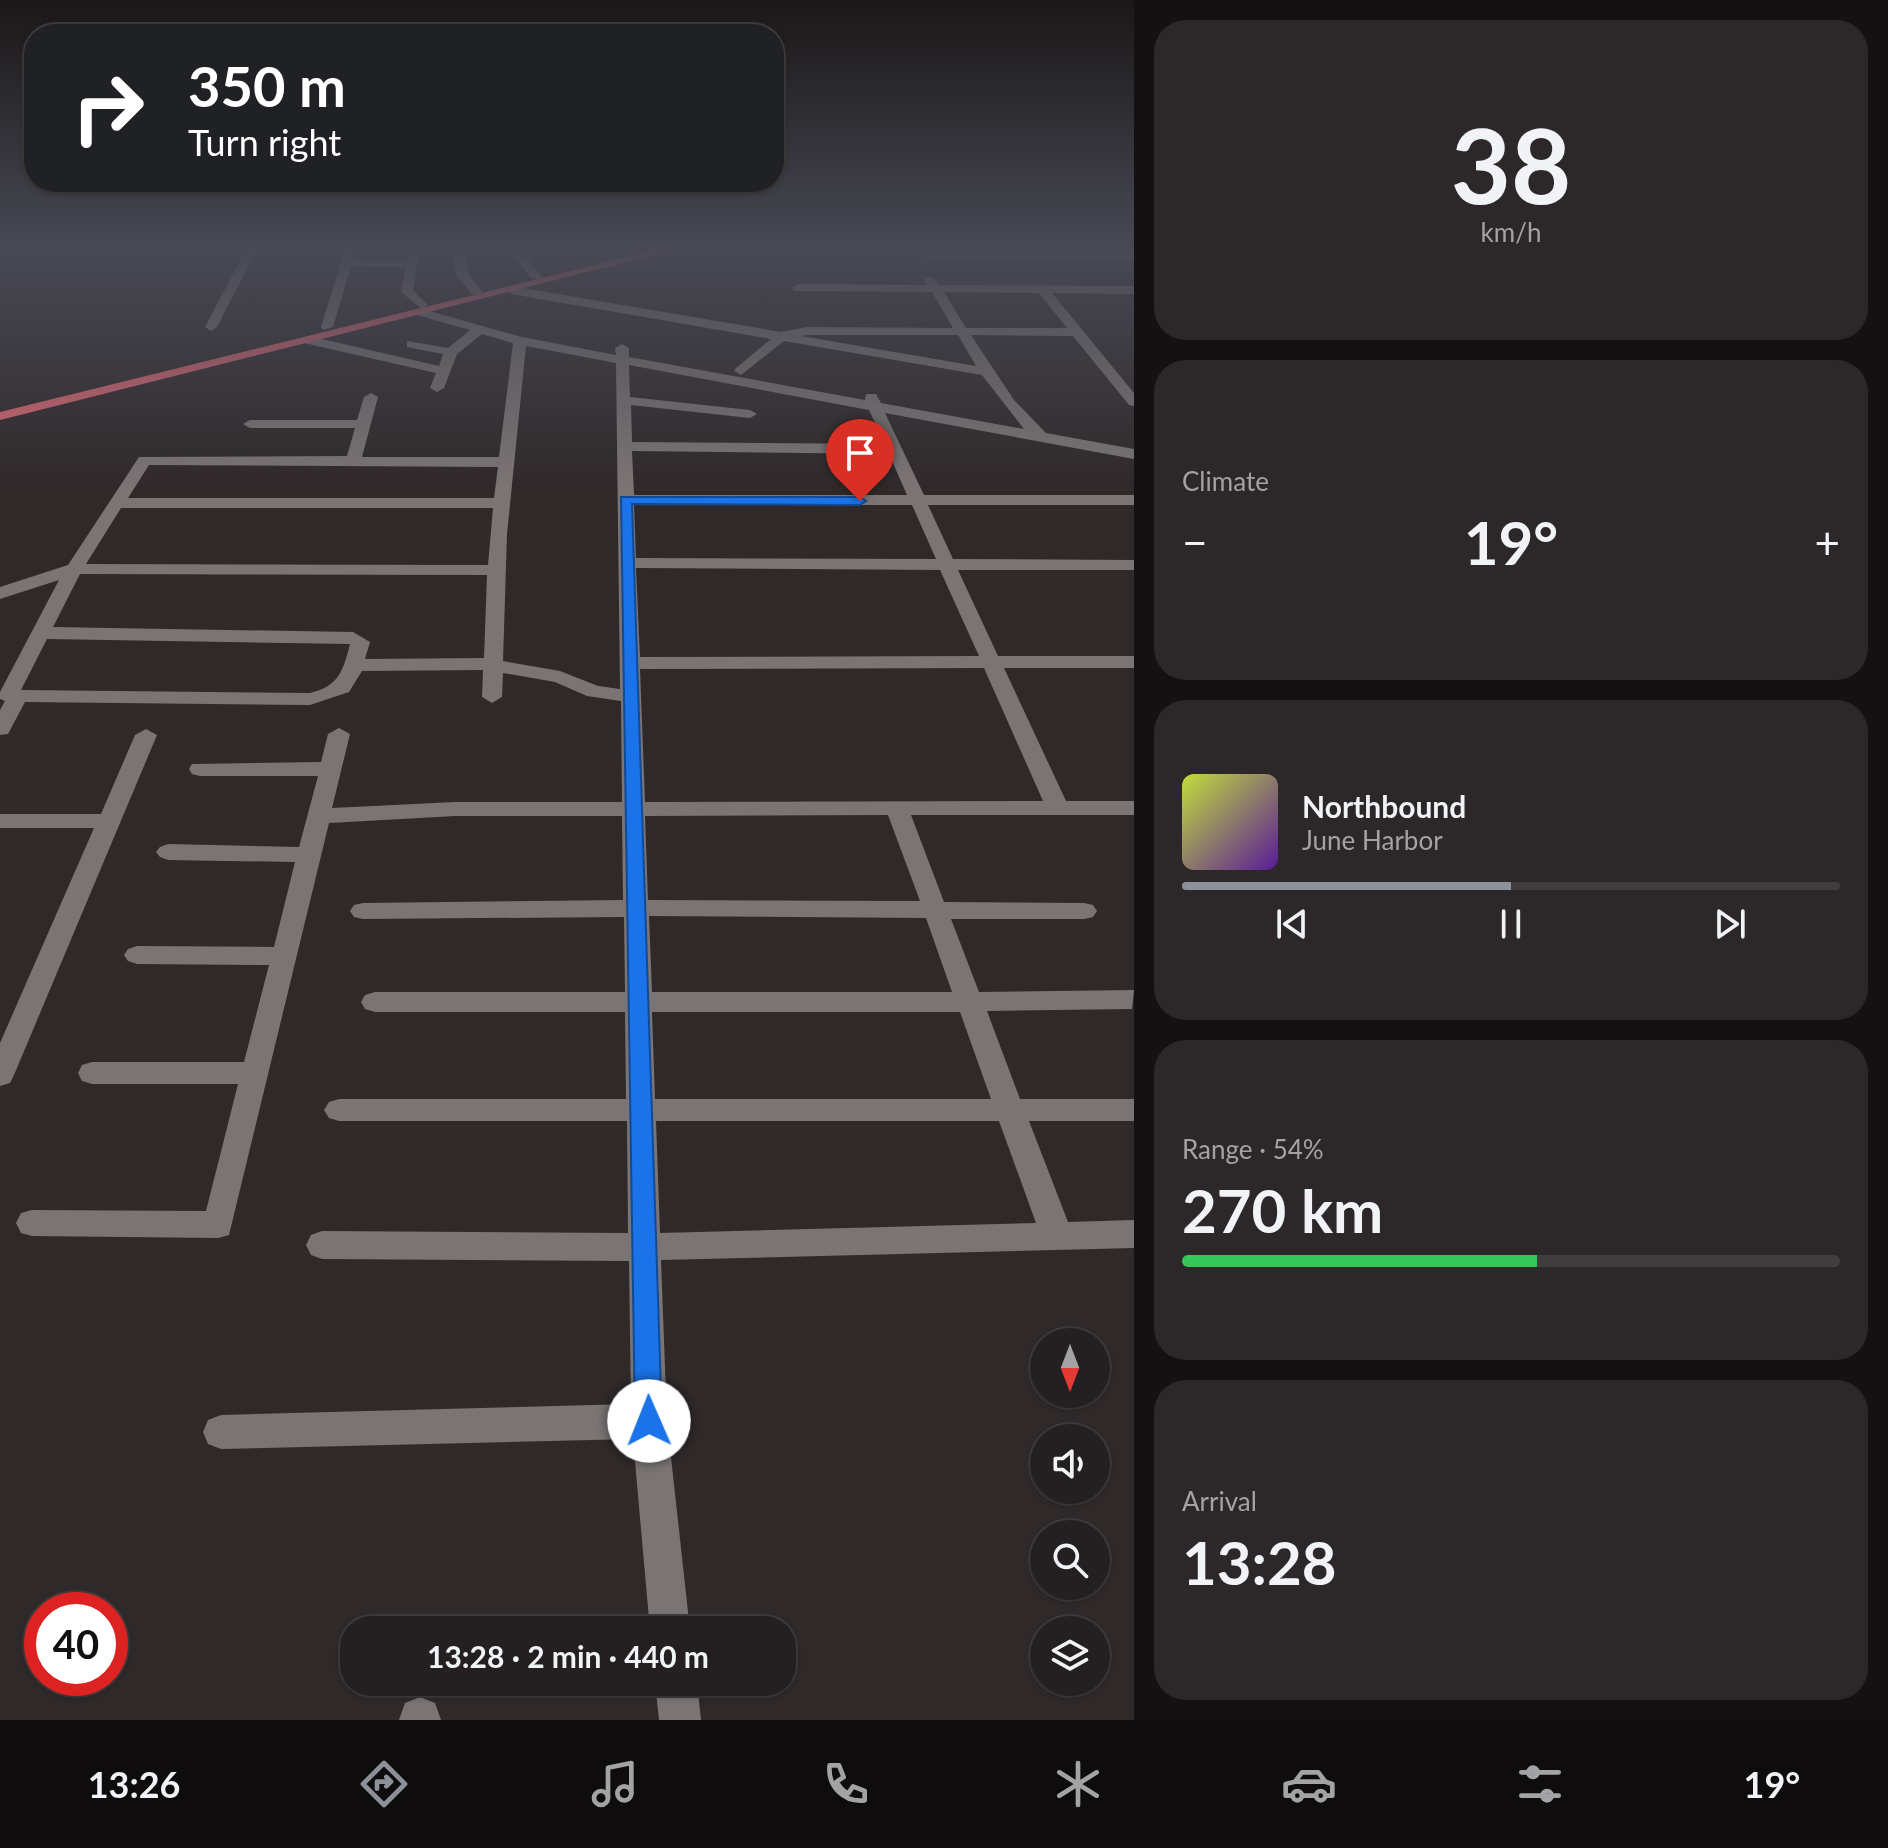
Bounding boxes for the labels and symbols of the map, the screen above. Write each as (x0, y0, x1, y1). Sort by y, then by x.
pin (826, 419, 894, 501)
north arrow (1030, 1328, 1110, 1408)
position arrow (607, 1379, 691, 1463)
speed limit sign: 40 (24, 1592, 128, 1696)

